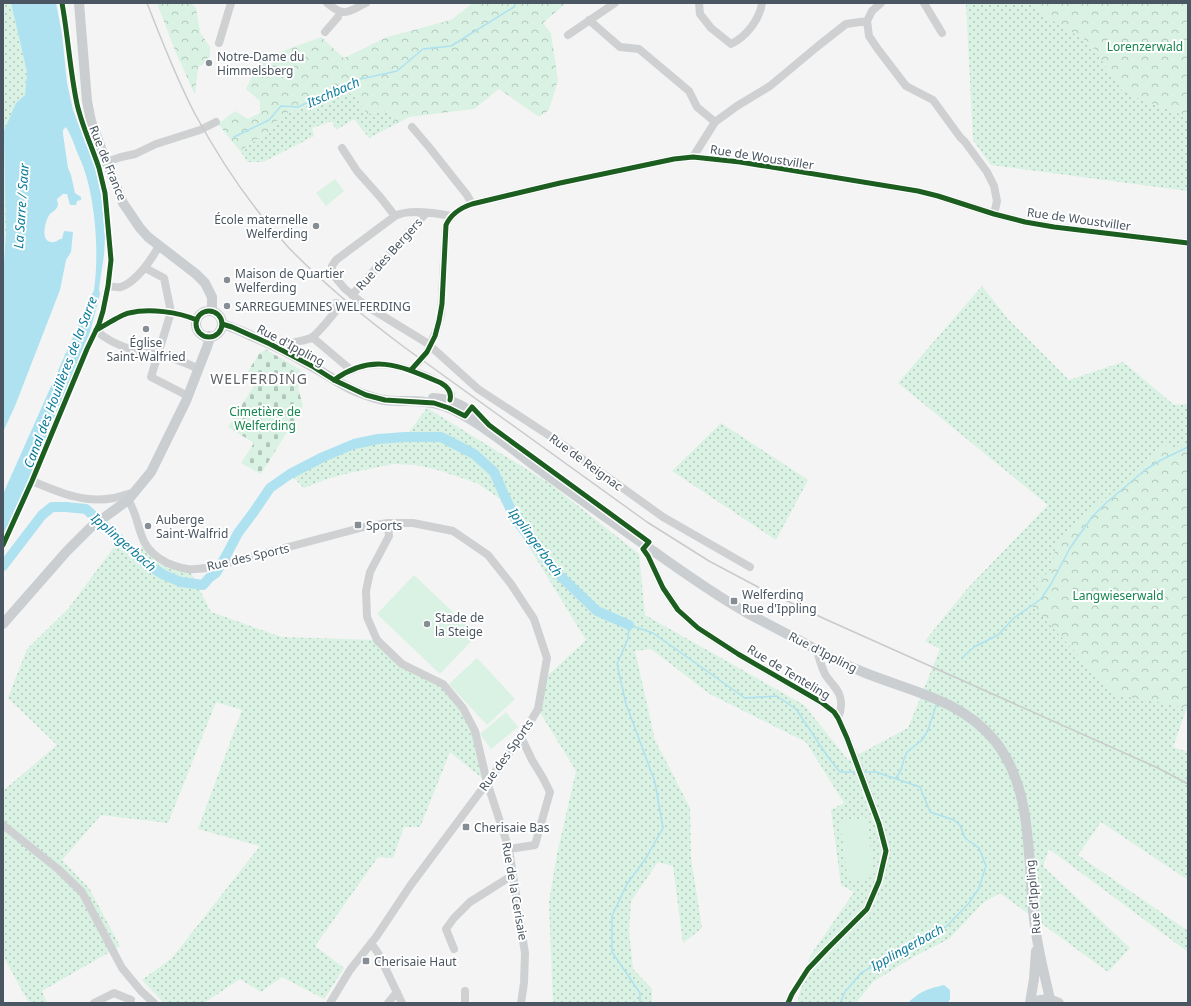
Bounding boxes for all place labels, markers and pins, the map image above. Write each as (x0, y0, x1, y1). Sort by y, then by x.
place label: Notre-Dame du Himmelsberg (217, 48, 304, 79)
marker: Notre-Dame du Himmelsberg (204, 58, 214, 68)
place label: École maternelle Welferding (214, 211, 308, 242)
marker: École maternelle Welferding (311, 221, 321, 231)
place label: Maison de Quartier Welferding (235, 265, 344, 296)
marker: Maison de Quartier Welferding (222, 275, 232, 285)
place label: SARREGUEMINES WELFERDING (235, 298, 411, 315)
marker: SARREGUEMINES WELFERDING (222, 301, 232, 311)
marker: Église Saint-Walfried (141, 324, 151, 334)
place label: Église Saint-Walfried (106, 334, 186, 365)
place label: Auberge Saint-Walfrid (156, 511, 228, 542)
place label: Sports (366, 517, 403, 534)
marker: Sports (353, 520, 363, 530)
marker: Auberge Saint-Walfrid (143, 521, 153, 531)
place label: Welferding Rue d'Ippling (742, 586, 817, 617)
marker: Welferding Rue d'Ippling (729, 596, 739, 606)
place label: Stade de la Steige (435, 609, 484, 640)
marker: Stade de la Steige (422, 619, 432, 629)
place label: Cherisaie Bas (474, 819, 550, 836)
marker: Cherisaie Bas (461, 822, 471, 832)
place label: Cherisaie Haut (374, 953, 457, 970)
marker: Cherisaie Haut (361, 956, 371, 966)

